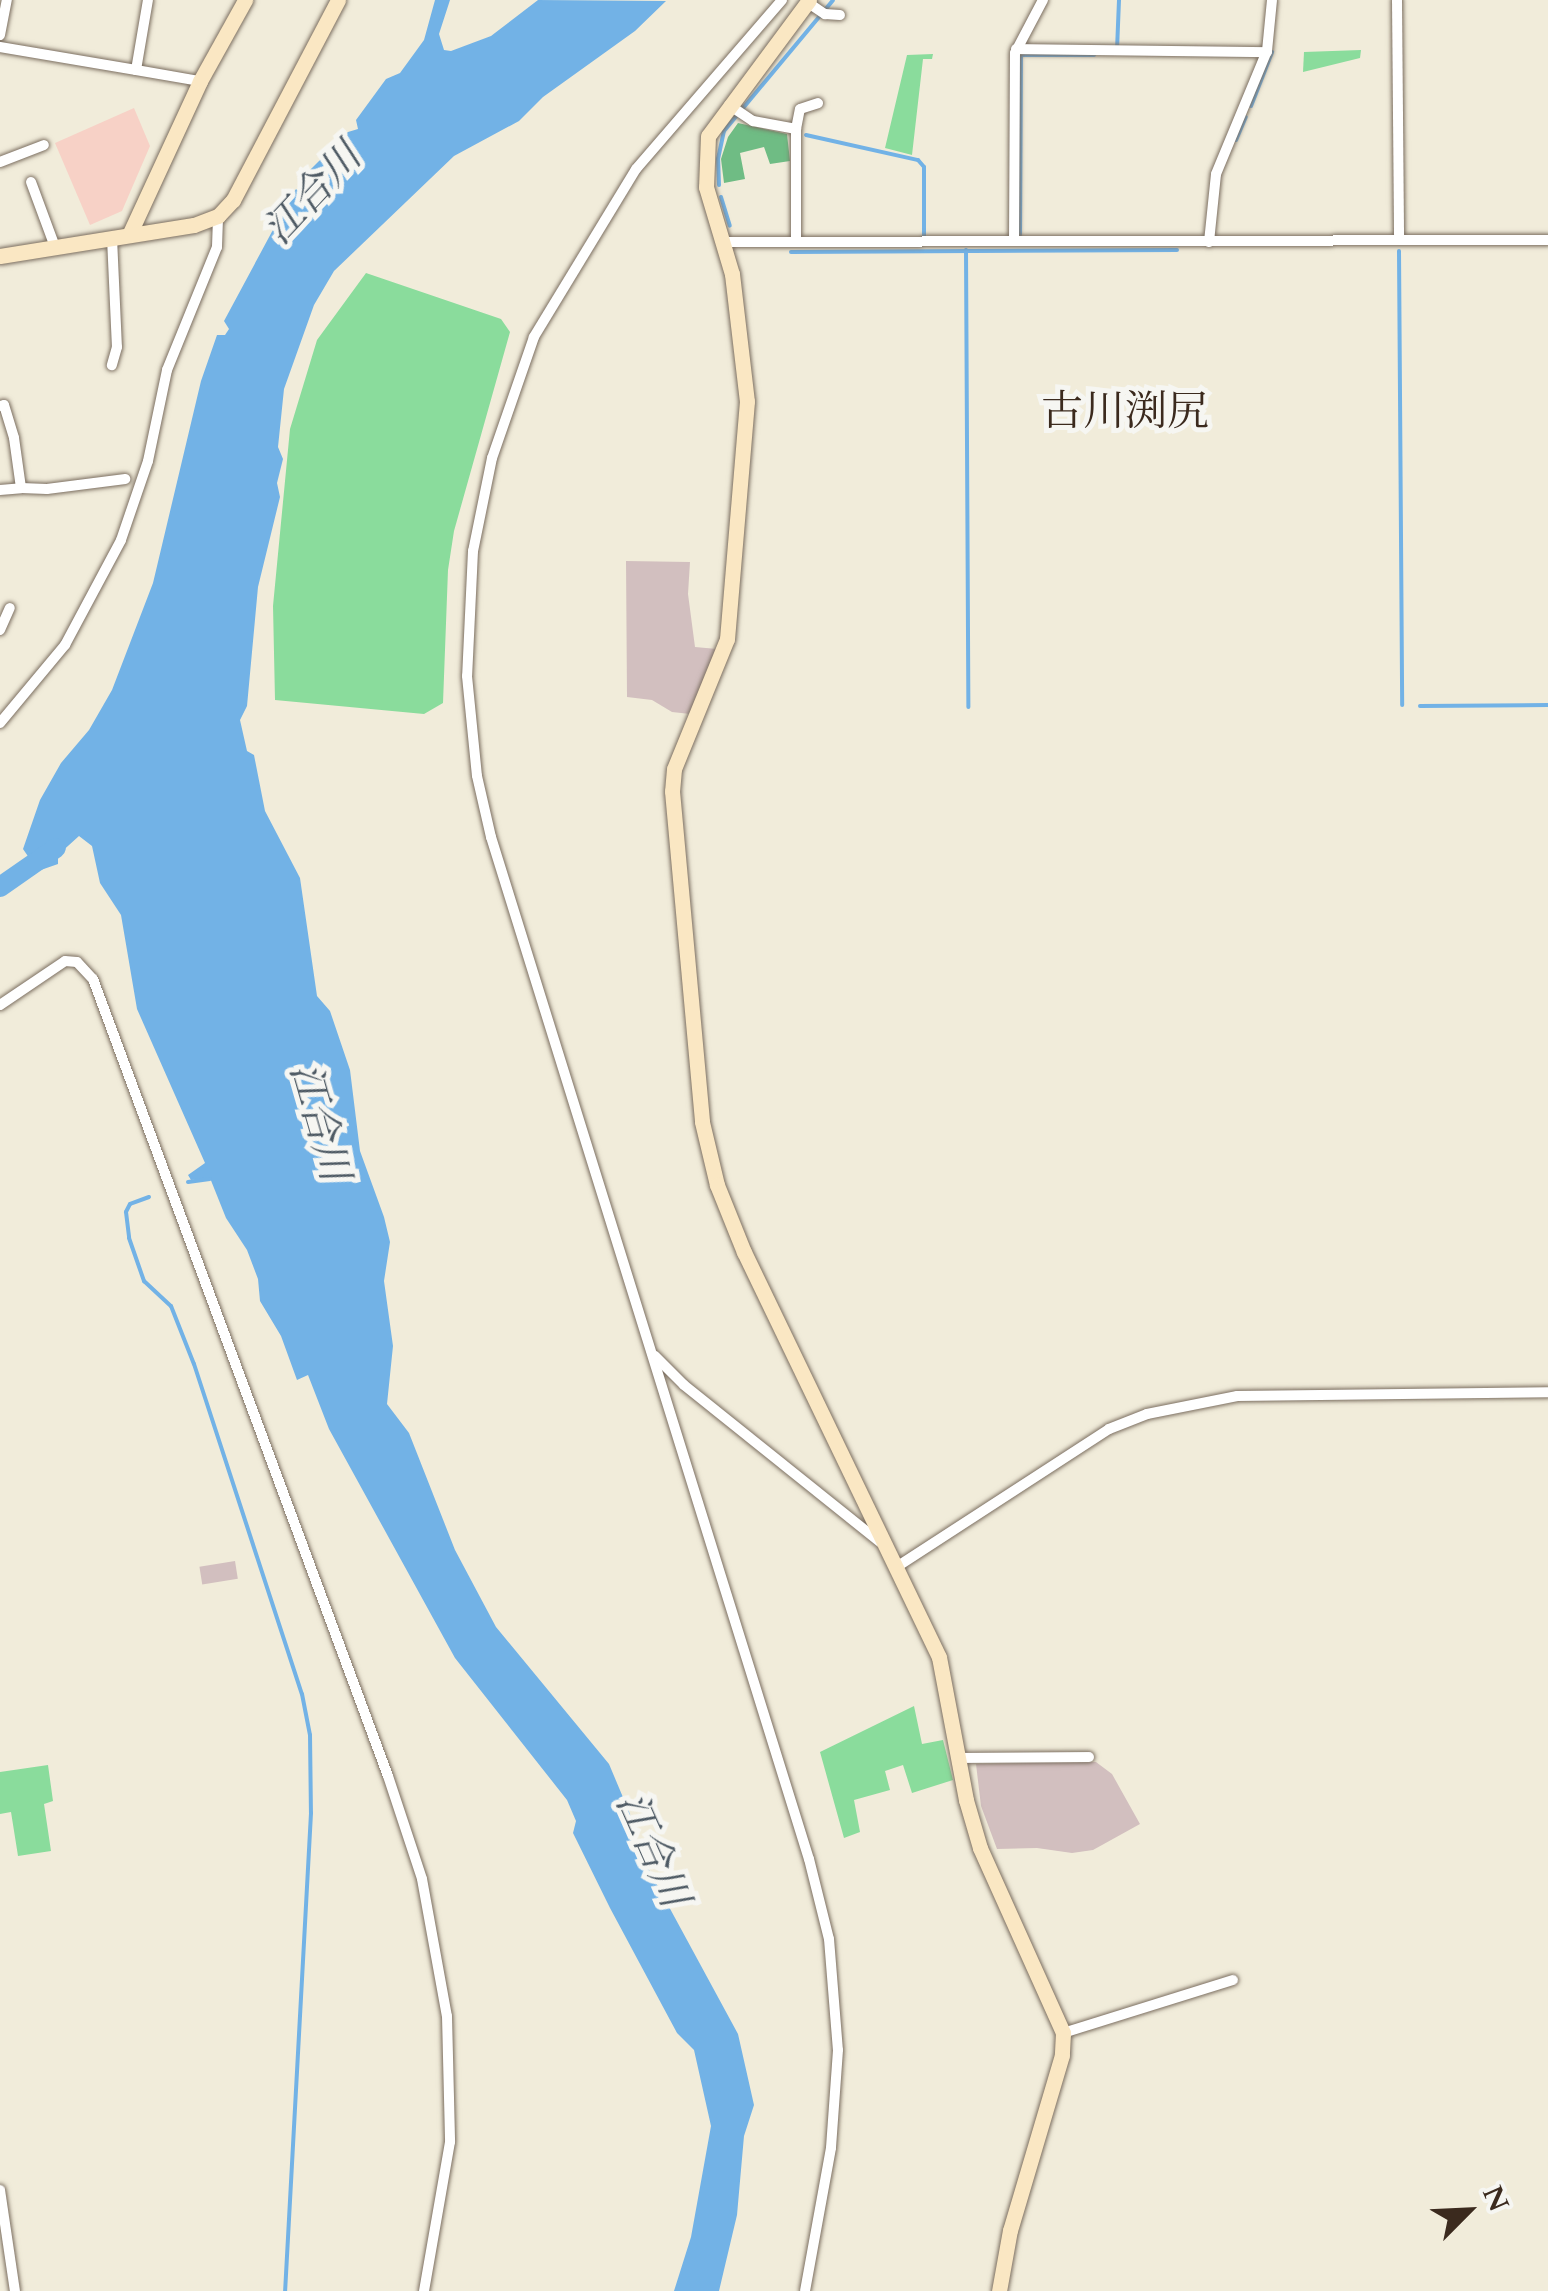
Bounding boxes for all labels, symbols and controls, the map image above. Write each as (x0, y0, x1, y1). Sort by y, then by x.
water label: 江合川 (255, 134, 371, 254)
district label: 古川渕尻 (1041, 387, 1209, 437)
water label: 江合川 (279, 1058, 359, 1186)
water label: 江合川 (606, 1785, 698, 1915)
north arrow (1418, 2161, 1518, 2261)
text: N (1473, 2180, 1518, 2218)

